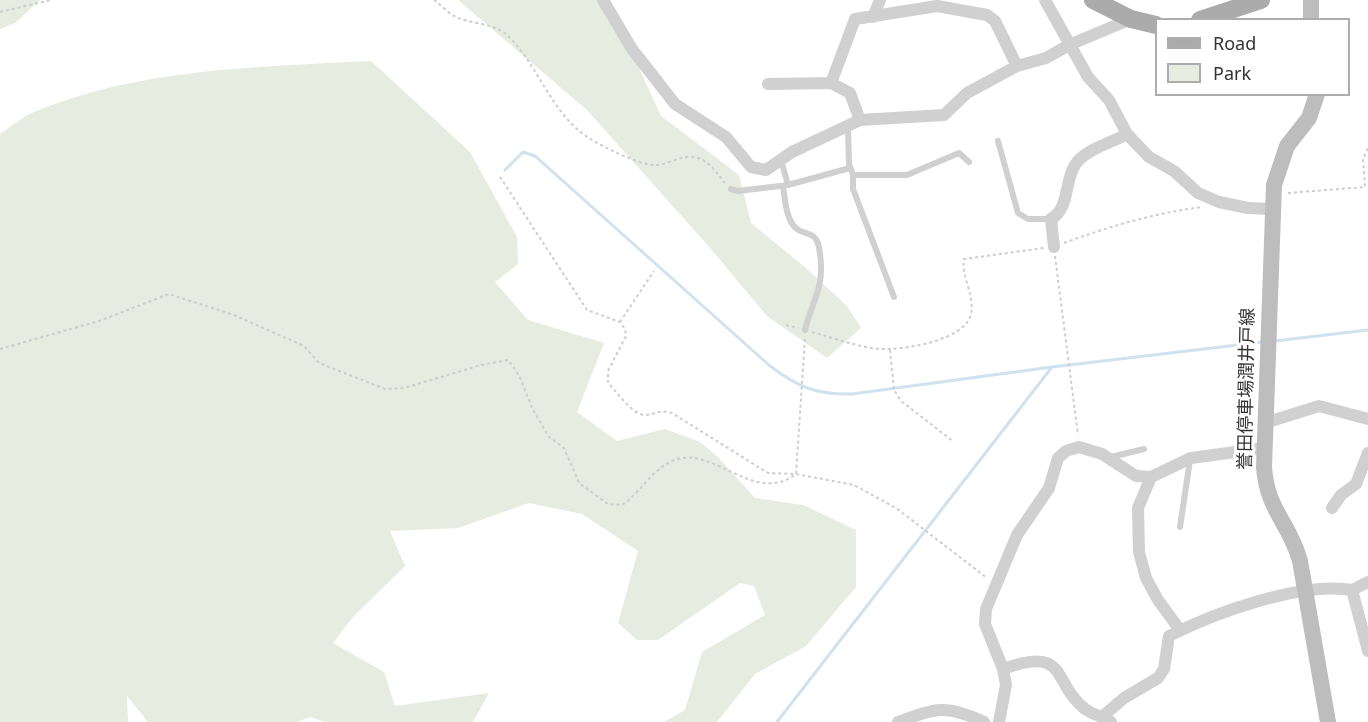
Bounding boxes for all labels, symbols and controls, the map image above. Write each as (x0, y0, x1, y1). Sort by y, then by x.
legend (1155, 18, 1350, 96)
text: Road (1213, 31, 1256, 55)
text: Park (1213, 61, 1251, 85)
street label: 誉田停車場潤井戸線 (1235, 308, 1259, 470)

